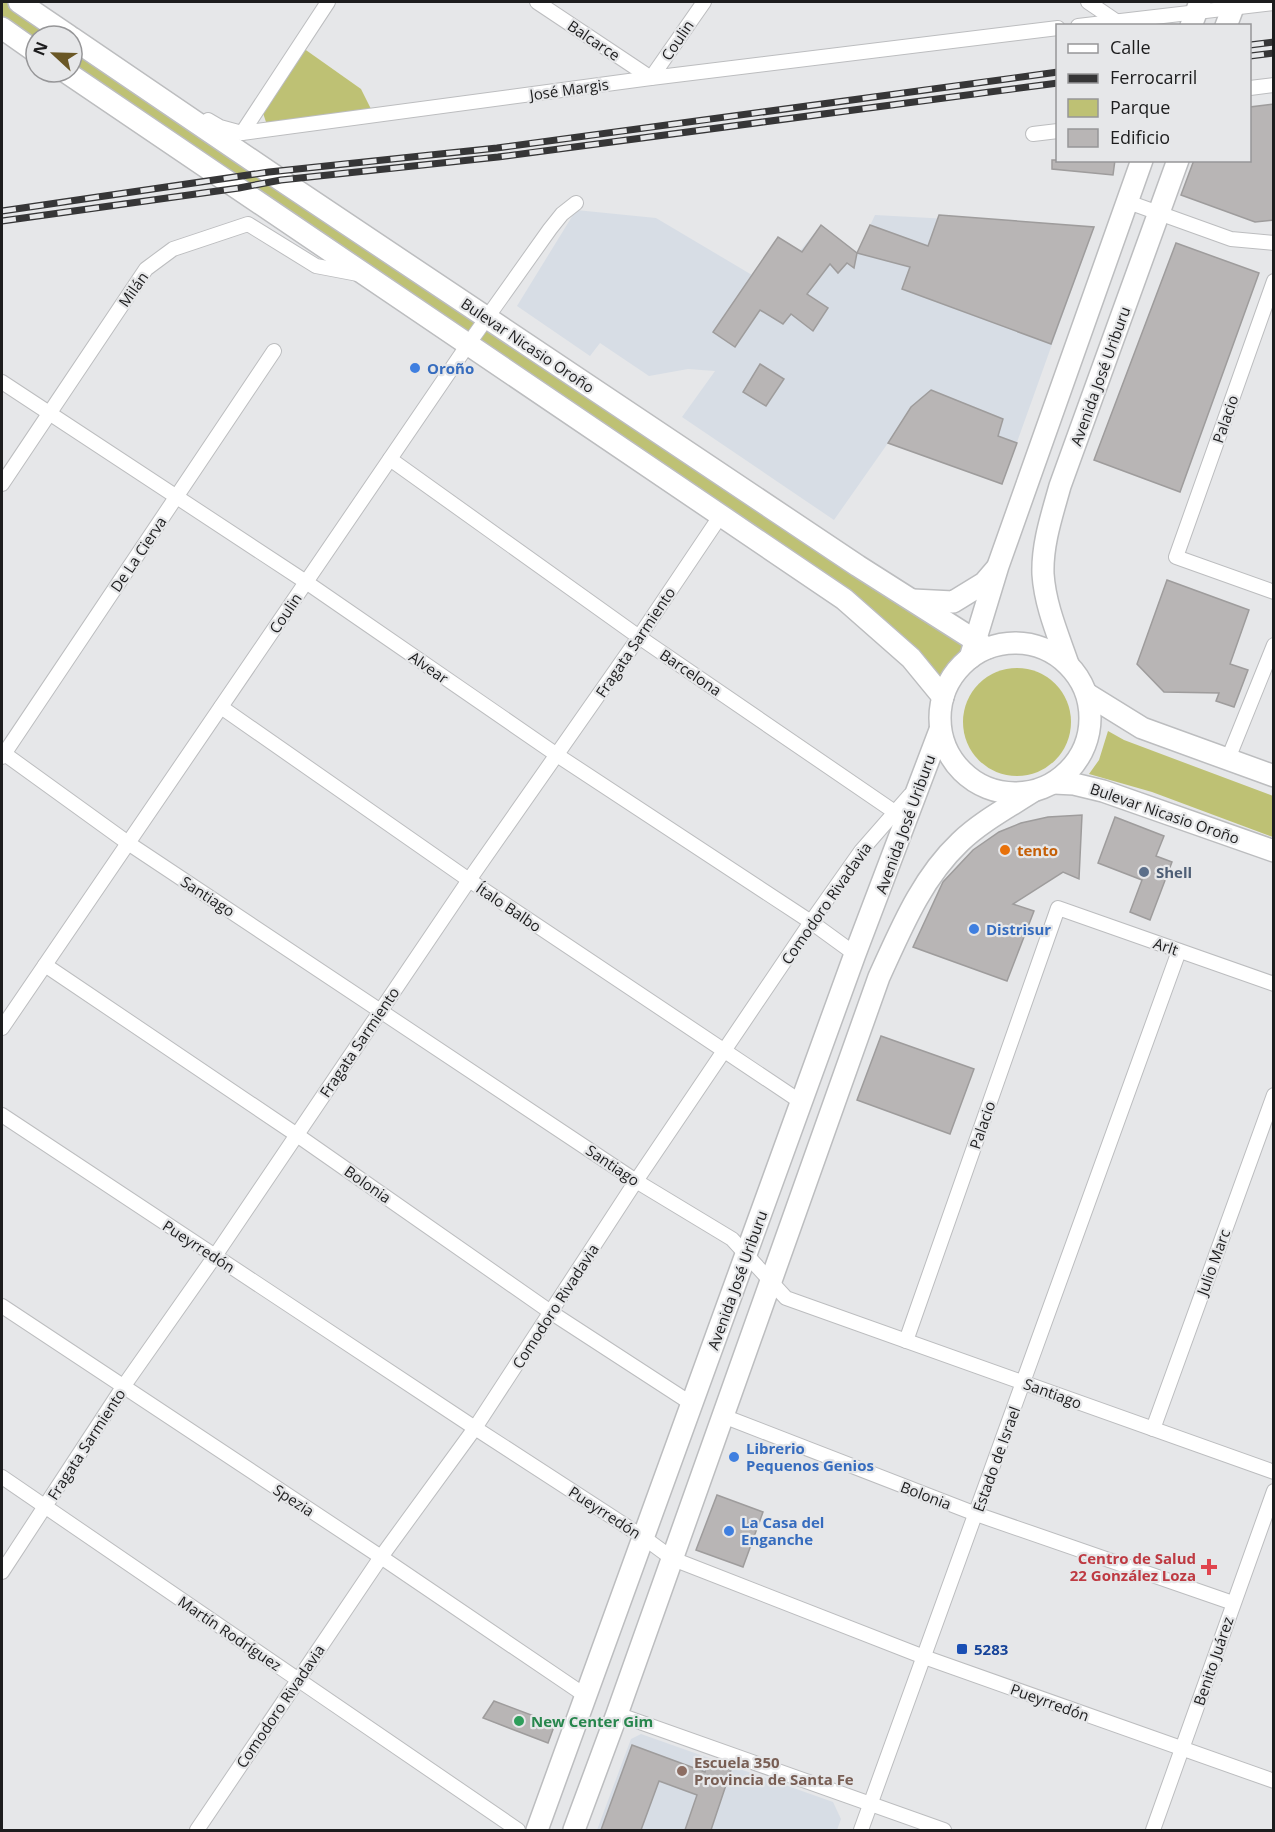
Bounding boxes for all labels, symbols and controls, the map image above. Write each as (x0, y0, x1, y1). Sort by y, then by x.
street label: Balcarce (564, 15, 624, 65)
street label: Coulin (656, 16, 698, 64)
north arrow (24, 24, 84, 84)
legend (1056, 24, 1251, 162)
text: Calle (1110, 35, 1151, 59)
text: N (27, 38, 53, 59)
text: Ferrocarril (1110, 65, 1197, 89)
street label: José Margis (526, 74, 610, 105)
text: Parque (1110, 95, 1170, 119)
text: Edificio (1110, 125, 1170, 149)
street label: Milán (114, 267, 152, 311)
street label: Bulevar Nicasio Oroño (458, 293, 598, 397)
street label: Avenida José Uriburu (1065, 304, 1135, 448)
place label: Oroño (427, 358, 474, 378)
marker: Oroño (408, 361, 422, 375)
street label: Palacio (1207, 392, 1243, 446)
street label: De La Cierva (105, 512, 171, 596)
street label: Fragata Sarmiento (591, 583, 679, 701)
street label: Coulin (264, 589, 306, 637)
street label: Barcelona (656, 644, 726, 700)
street label: Alvear (405, 646, 453, 688)
street label: Avenida José Uriburu (870, 752, 940, 896)
street label: Bulevar Nicasio Oroño (1088, 778, 1242, 848)
street label: Comodoro Rivadavia (776, 838, 876, 968)
place label: tento (1017, 840, 1058, 860)
marker: tento (998, 843, 1012, 857)
place label: Shell (1156, 862, 1192, 882)
marker: Shell (1137, 865, 1151, 879)
street label: Santiago (177, 871, 239, 921)
street label: Ítalo Balbo (472, 878, 546, 936)
place label: Distrisur (986, 919, 1051, 939)
marker: Distrisur (967, 922, 981, 936)
street label: Arlt (1151, 933, 1181, 959)
street label: Fragata Sarmiento (315, 983, 403, 1101)
street label: Palacio (964, 1098, 1000, 1152)
street label: Santiago (582, 1140, 644, 1190)
street label: Bolonia (341, 1161, 395, 1207)
street label: Avenida José Uriburu (702, 1208, 772, 1352)
street label: Pueyrredón (159, 1215, 239, 1277)
street label: Julio Marc (1191, 1226, 1234, 1300)
street label: Comodoro Rivadavia (507, 1240, 603, 1372)
street label: Santiago (1021, 1373, 1085, 1413)
street label: Fragata Sarmiento (43, 1385, 129, 1503)
street label: Estado de Israel (968, 1404, 1024, 1514)
place label: Librerio Pequenos Genios (746, 1438, 874, 1475)
marker: Librerio Pequenos Genios (727, 1450, 741, 1464)
street label: Bolonia (898, 1476, 954, 1514)
street label: Spezia (270, 1479, 318, 1521)
street label: Pueyrredón (565, 1481, 645, 1543)
place label: La Casa del Enganche (741, 1512, 824, 1549)
marker: La Casa del Enganche (722, 1524, 736, 1538)
place label: Centro de Salud 22 González Loza (1070, 1548, 1196, 1585)
marker: Centro de Salud 22 González Loza (1200, 1558, 1218, 1576)
street label: Martín Rodríguez (175, 1591, 285, 1675)
street label: Benito Juárez (1188, 1614, 1238, 1708)
place label: 5283 (974, 1639, 1008, 1659)
street label: Comodoro Rivadavia (231, 1640, 329, 1772)
marker: 5283 (955, 1642, 969, 1656)
street label: Pueyrredón (1008, 1679, 1092, 1725)
place label: New Center Gim (531, 1711, 653, 1731)
marker: New Center Gim (512, 1714, 526, 1728)
place label: Escuela 350 Provincia de Santa Fe (694, 1752, 854, 1789)
marker: Escuela 350 Provincia de Santa Fe (675, 1764, 689, 1778)

